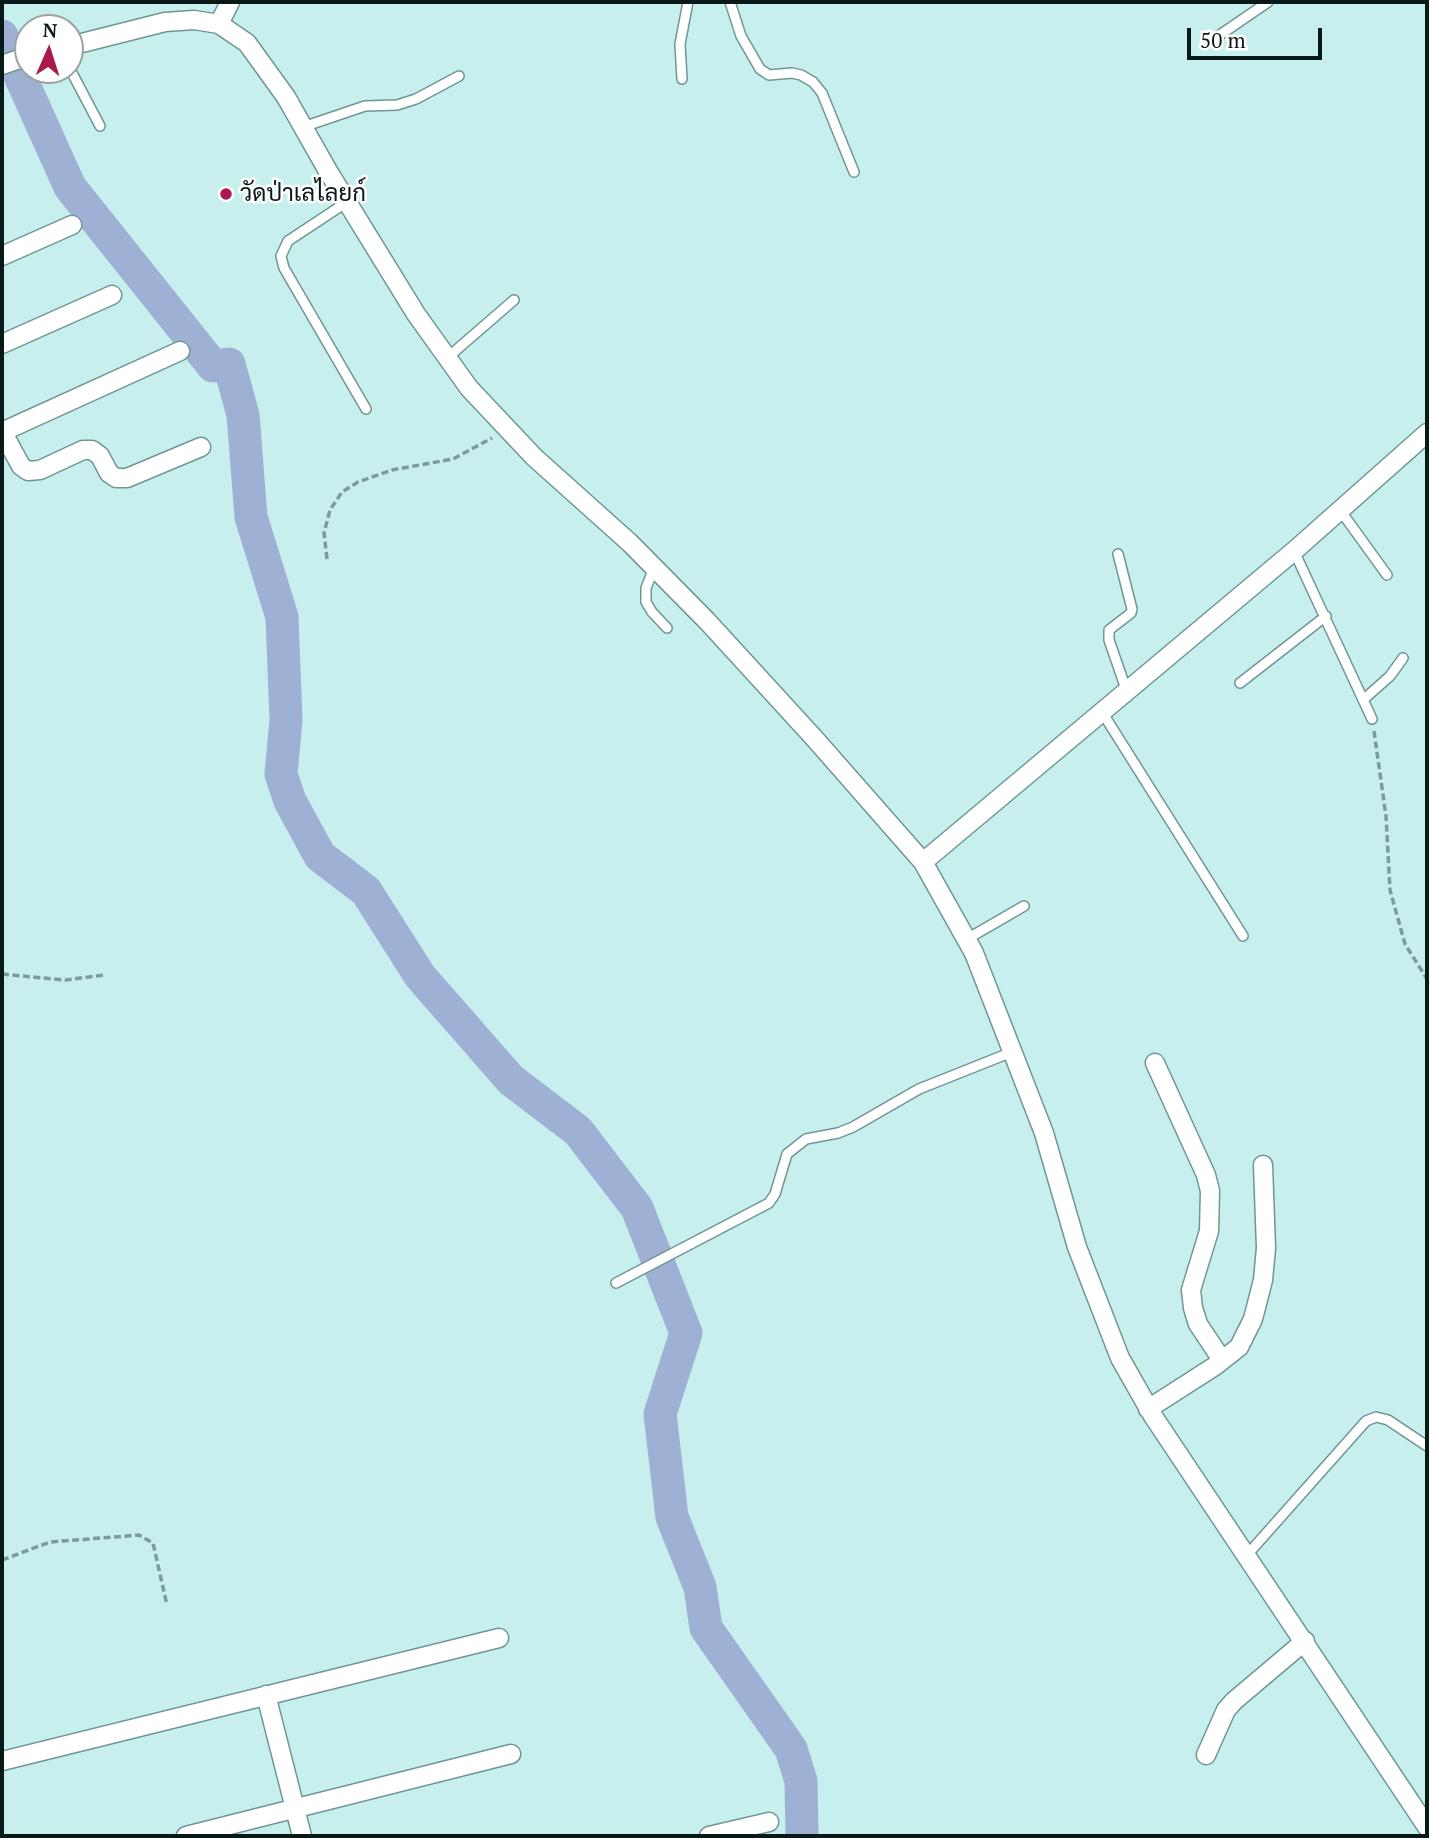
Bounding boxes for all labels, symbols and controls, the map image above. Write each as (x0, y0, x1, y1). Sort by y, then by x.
north arrow (14, 14, 84, 84)
scale bar (1191, 14, 1326, 58)
text: N (42, 17, 58, 42)
text: 50 m (1200, 26, 1246, 54)
place label: วัดป่าเลไลยก์ (240, 180, 366, 208)
marker: วัดป่าเลไลยก์ (218, 186, 234, 202)

